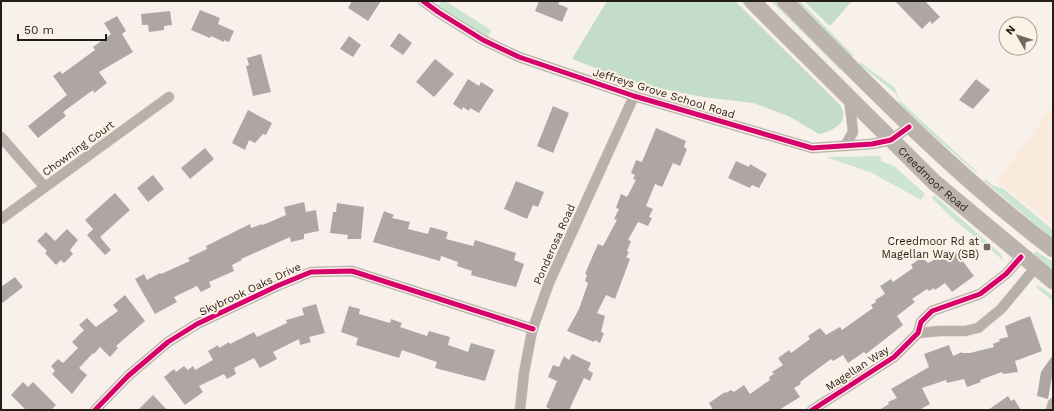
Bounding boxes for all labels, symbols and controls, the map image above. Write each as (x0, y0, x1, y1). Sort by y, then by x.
scale bar (18, 16, 106, 42)
north arrow (998, 16, 1038, 56)
text: 50 m (24, 23, 54, 37)
text: N (1003, 23, 1018, 37)
street label: Jeffreys Grove School Road (591, 66, 737, 121)
street label: Chowning Court (40, 118, 117, 179)
street label: Creedmoor Road (895, 144, 970, 214)
street label: Ponderosa Road (531, 202, 578, 286)
place label: Creedmoor Rd at Magellan Way (SB) (882, 235, 979, 261)
marker: Creedmoor Rd at Magellan Way (SB) (982, 242, 992, 252)
street label: Skybrook Oaks Drive (197, 260, 303, 319)
street label: Magellan Way (823, 343, 892, 394)

